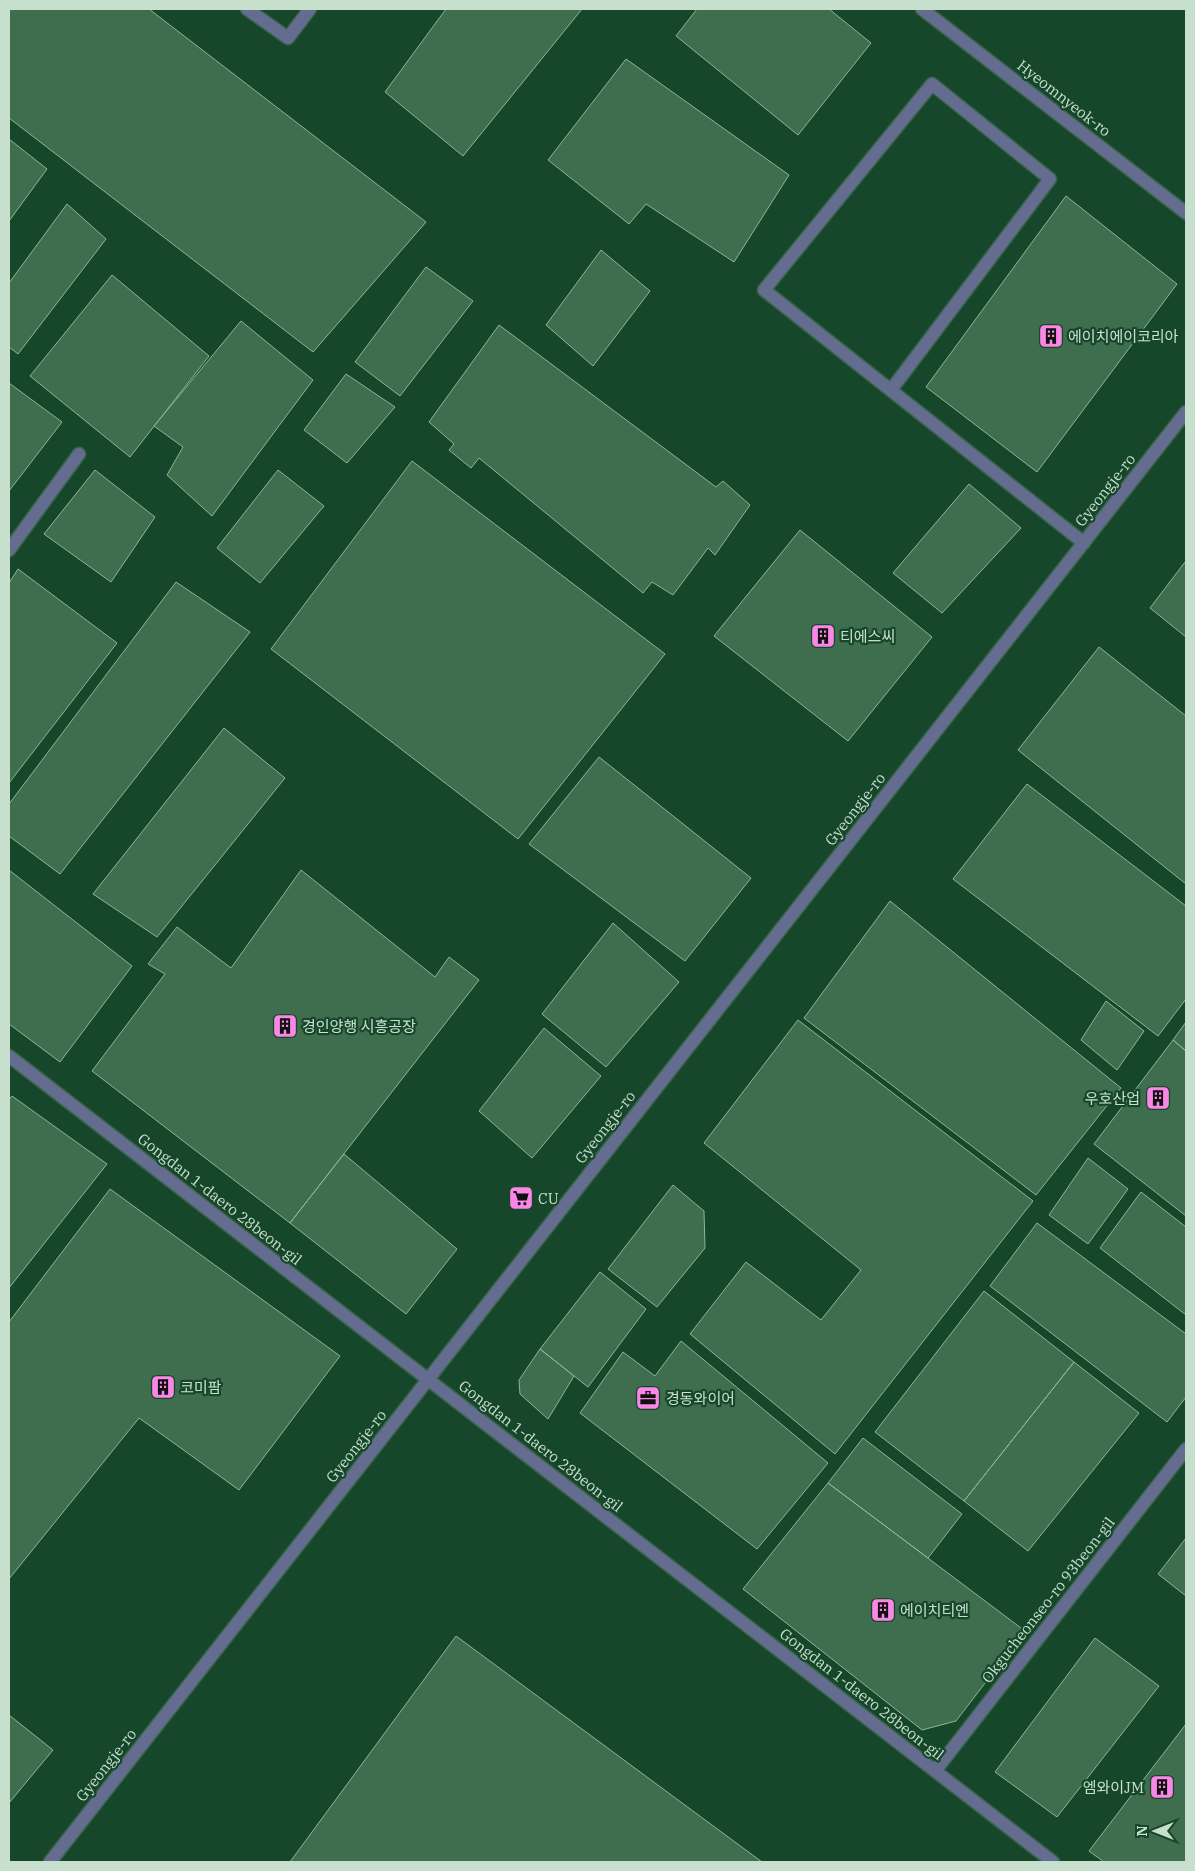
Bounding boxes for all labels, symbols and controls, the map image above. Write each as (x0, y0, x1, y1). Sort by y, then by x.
street label: Hyeomnyeok-ro (1013, 56, 1115, 140)
building icon: 에이치에이코리아 (1038, 323, 1064, 349)
place label: 에이치에이코리아 (1068, 327, 1179, 346)
street label: Gyeongje-ro (1071, 450, 1139, 530)
building icon: 티에스씨 (810, 623, 836, 649)
place label: 티에스씨 (840, 627, 895, 646)
street label: Gyeongje-ro (821, 769, 889, 849)
building icon: 경인양행 시흥공장 (272, 1013, 298, 1039)
place label: 경인양행 시흥공장 (302, 1017, 416, 1036)
building icon: 우호산업 (1145, 1085, 1171, 1111)
street label: Gyeongje-ro (571, 1087, 639, 1167)
place label: 우호산업 (1085, 1089, 1140, 1108)
street label: Gongdan 1-daero 28beon-gil (134, 1129, 306, 1269)
supermarket icon: CU (508, 1185, 534, 1211)
place label: CU (538, 1189, 559, 1208)
building icon: 코미팜 (150, 1374, 176, 1400)
street label: Gongdan 1-daero 28beon-gil (455, 1376, 627, 1516)
place label: 코미팜 (180, 1378, 222, 1397)
office icon: 경동와이어 (635, 1385, 661, 1411)
place label: 경동와이어 (666, 1389, 735, 1408)
street label: Gyeongje-ro (322, 1406, 390, 1486)
street label: Okgucheonseo-ro 93beon-gil (977, 1513, 1119, 1687)
building icon: 에이치티엔 (870, 1597, 896, 1623)
place label: 에이치티엔 (900, 1601, 969, 1620)
street label: Gongdan 1-daero 28beon-gil (776, 1624, 948, 1764)
street label: Gyeongje-ro (72, 1725, 140, 1805)
building icon: 엠와이JM (1149, 1774, 1175, 1800)
place label: 엠와이JM (1083, 1778, 1144, 1797)
north arrow (1130, 1806, 1180, 1856)
text: N (1133, 1825, 1151, 1837)

